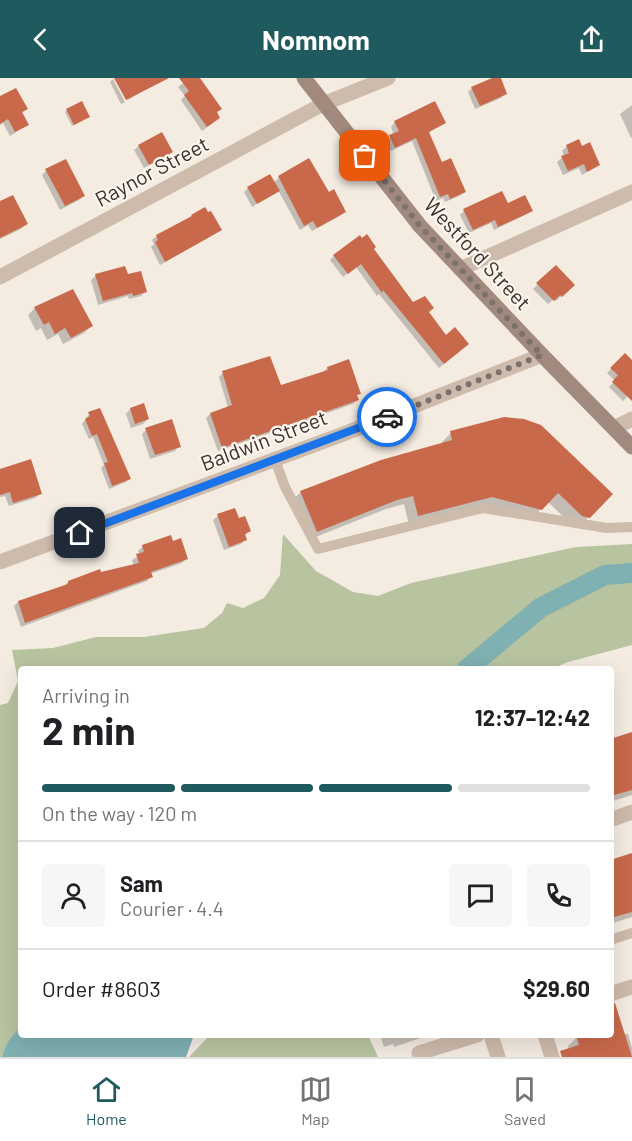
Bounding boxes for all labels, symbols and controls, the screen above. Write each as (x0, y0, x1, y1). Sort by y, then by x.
icon: back (24, 23, 57, 56)
text: Nomnom (262, 23, 370, 55)
icon: share (575, 23, 608, 56)
street label: Raynor Street (90, 130, 212, 211)
pin (339, 130, 390, 181)
icon: bag (348, 139, 381, 172)
street label: Westford Street (420, 192, 537, 314)
courier (357, 387, 417, 447)
icon: car (371, 401, 404, 434)
street label: Baldwin Street (197, 404, 330, 475)
pin (54, 507, 105, 558)
icon: home (63, 516, 96, 549)
text: Arriving in (42, 683, 130, 707)
text: 12:37–12:42 (475, 704, 590, 730)
text: 2 min (42, 706, 135, 753)
text: On the way · 120 m (42, 801, 197, 825)
button: person (42, 864, 105, 927)
button: chat (449, 864, 512, 927)
button: phone (527, 864, 590, 927)
text: Sam (120, 870, 163, 896)
text: Courier · 4.4 (120, 896, 224, 920)
text: Order #8603 (42, 975, 161, 1001)
text: $29.60 (523, 975, 590, 1001)
tab: Home (86, 1073, 127, 1128)
tab: Map (299, 1073, 332, 1128)
tab: Saved (504, 1073, 546, 1128)

